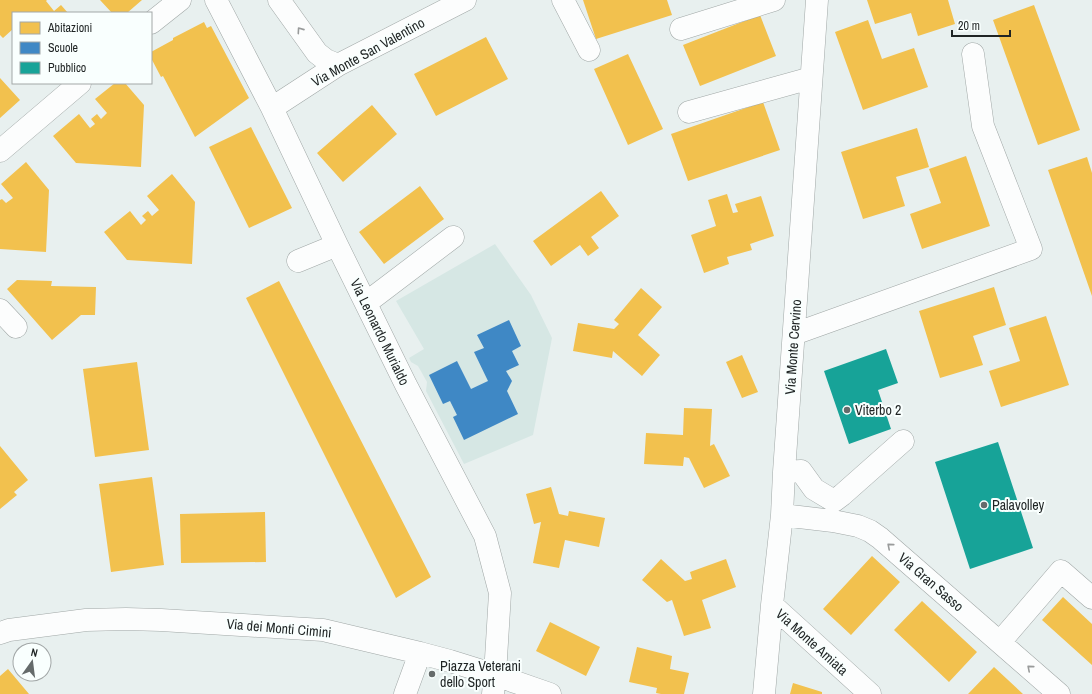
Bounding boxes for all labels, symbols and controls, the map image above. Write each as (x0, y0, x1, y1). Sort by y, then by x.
legend (12, 12, 152, 84)
scale bar (952, 12, 1010, 38)
street label: Via Monte San Valentino (308, 13, 428, 91)
text: 20 m (958, 18, 980, 34)
text: Abitazioni (47, 20, 92, 36)
one-way arrow (297, 27, 305, 34)
text: Scuole (48, 40, 78, 56)
text: Pubblico (48, 60, 86, 76)
street label: Via Leonardo Murialdo (346, 276, 414, 388)
street label: Via Monte Cervino (781, 299, 805, 395)
place label: Viterbo 2 (855, 401, 901, 419)
marker: Viterbo 2 (842, 405, 852, 415)
place label: Palavolley (992, 496, 1045, 514)
marker: Palavolley (979, 500, 989, 510)
one-way arrow (887, 543, 895, 551)
street label: Via Gran Sasso (895, 549, 967, 615)
street label: Via Monte Amiata (772, 605, 852, 680)
street label: Via dei Monti Cimini (226, 614, 332, 642)
north arrow (12, 642, 52, 682)
text: N (30, 645, 39, 660)
place label: Piazza Veterani dello Sport (440, 657, 521, 691)
one-way arrow (1027, 666, 1035, 673)
marker: Piazza Veterani dello Sport (427, 669, 437, 679)

